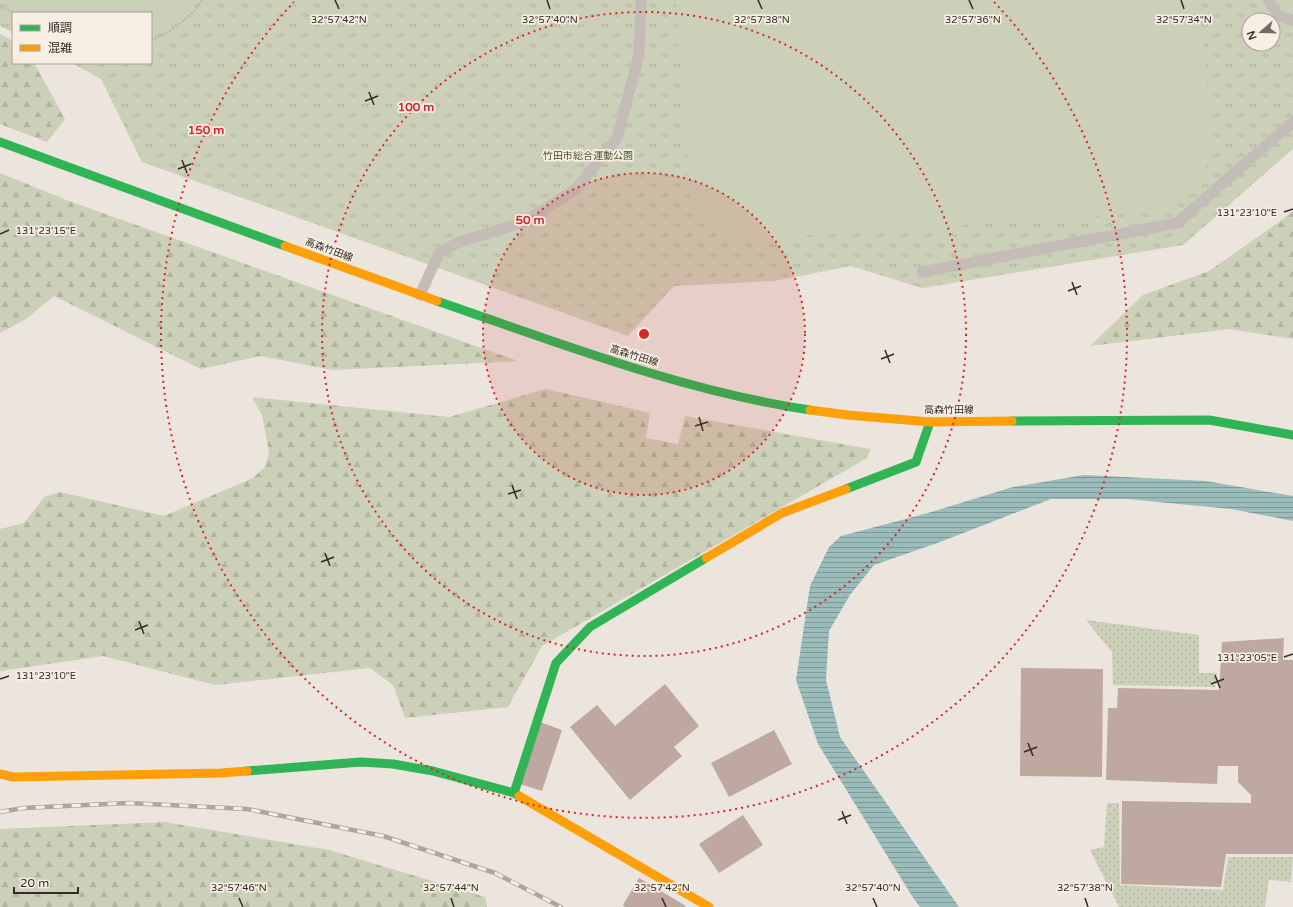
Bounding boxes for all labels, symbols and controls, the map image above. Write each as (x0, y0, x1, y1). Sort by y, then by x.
legend (12, 12, 152, 64)
north arrow (1241, 12, 1281, 52)
text: 32°57'42"N (311, 14, 367, 26)
text: 32°57'40"N (522, 14, 578, 26)
text: 32°57'38"N (734, 14, 790, 26)
text: 32°57'36"N (945, 14, 1001, 26)
text: 32°57'34"N (1156, 14, 1212, 26)
text: 順調 (48, 21, 72, 35)
text: N (1244, 29, 1260, 42)
text: 混雑 (48, 41, 72, 55)
text: 100 m (398, 100, 434, 114)
text: 150 m (188, 123, 224, 137)
park label: 竹田市総合運動公園 (543, 150, 633, 162)
text: 131°23'10"E (1217, 207, 1277, 219)
text: 50 m (515, 213, 545, 227)
text: 131°23'15"E (16, 225, 76, 237)
street label: 高森竹田線 (303, 236, 355, 264)
centre of rings (637, 327, 651, 341)
street label: 高森竹田線 (608, 343, 660, 369)
street label: 高森竹田線 (924, 404, 974, 416)
text: 131°23'05"E (1217, 652, 1277, 664)
text: 131°23'10"E (16, 670, 76, 682)
scale bar (14, 869, 78, 895)
text: 20 m (20, 876, 49, 890)
text: 32°57'46"N (211, 882, 267, 894)
text: 32°57'44"N (423, 882, 479, 894)
text: 32°57'42"N (634, 882, 690, 894)
text: 32°57'40"N (845, 882, 901, 894)
text: 32°57'38"N (1057, 882, 1113, 894)

